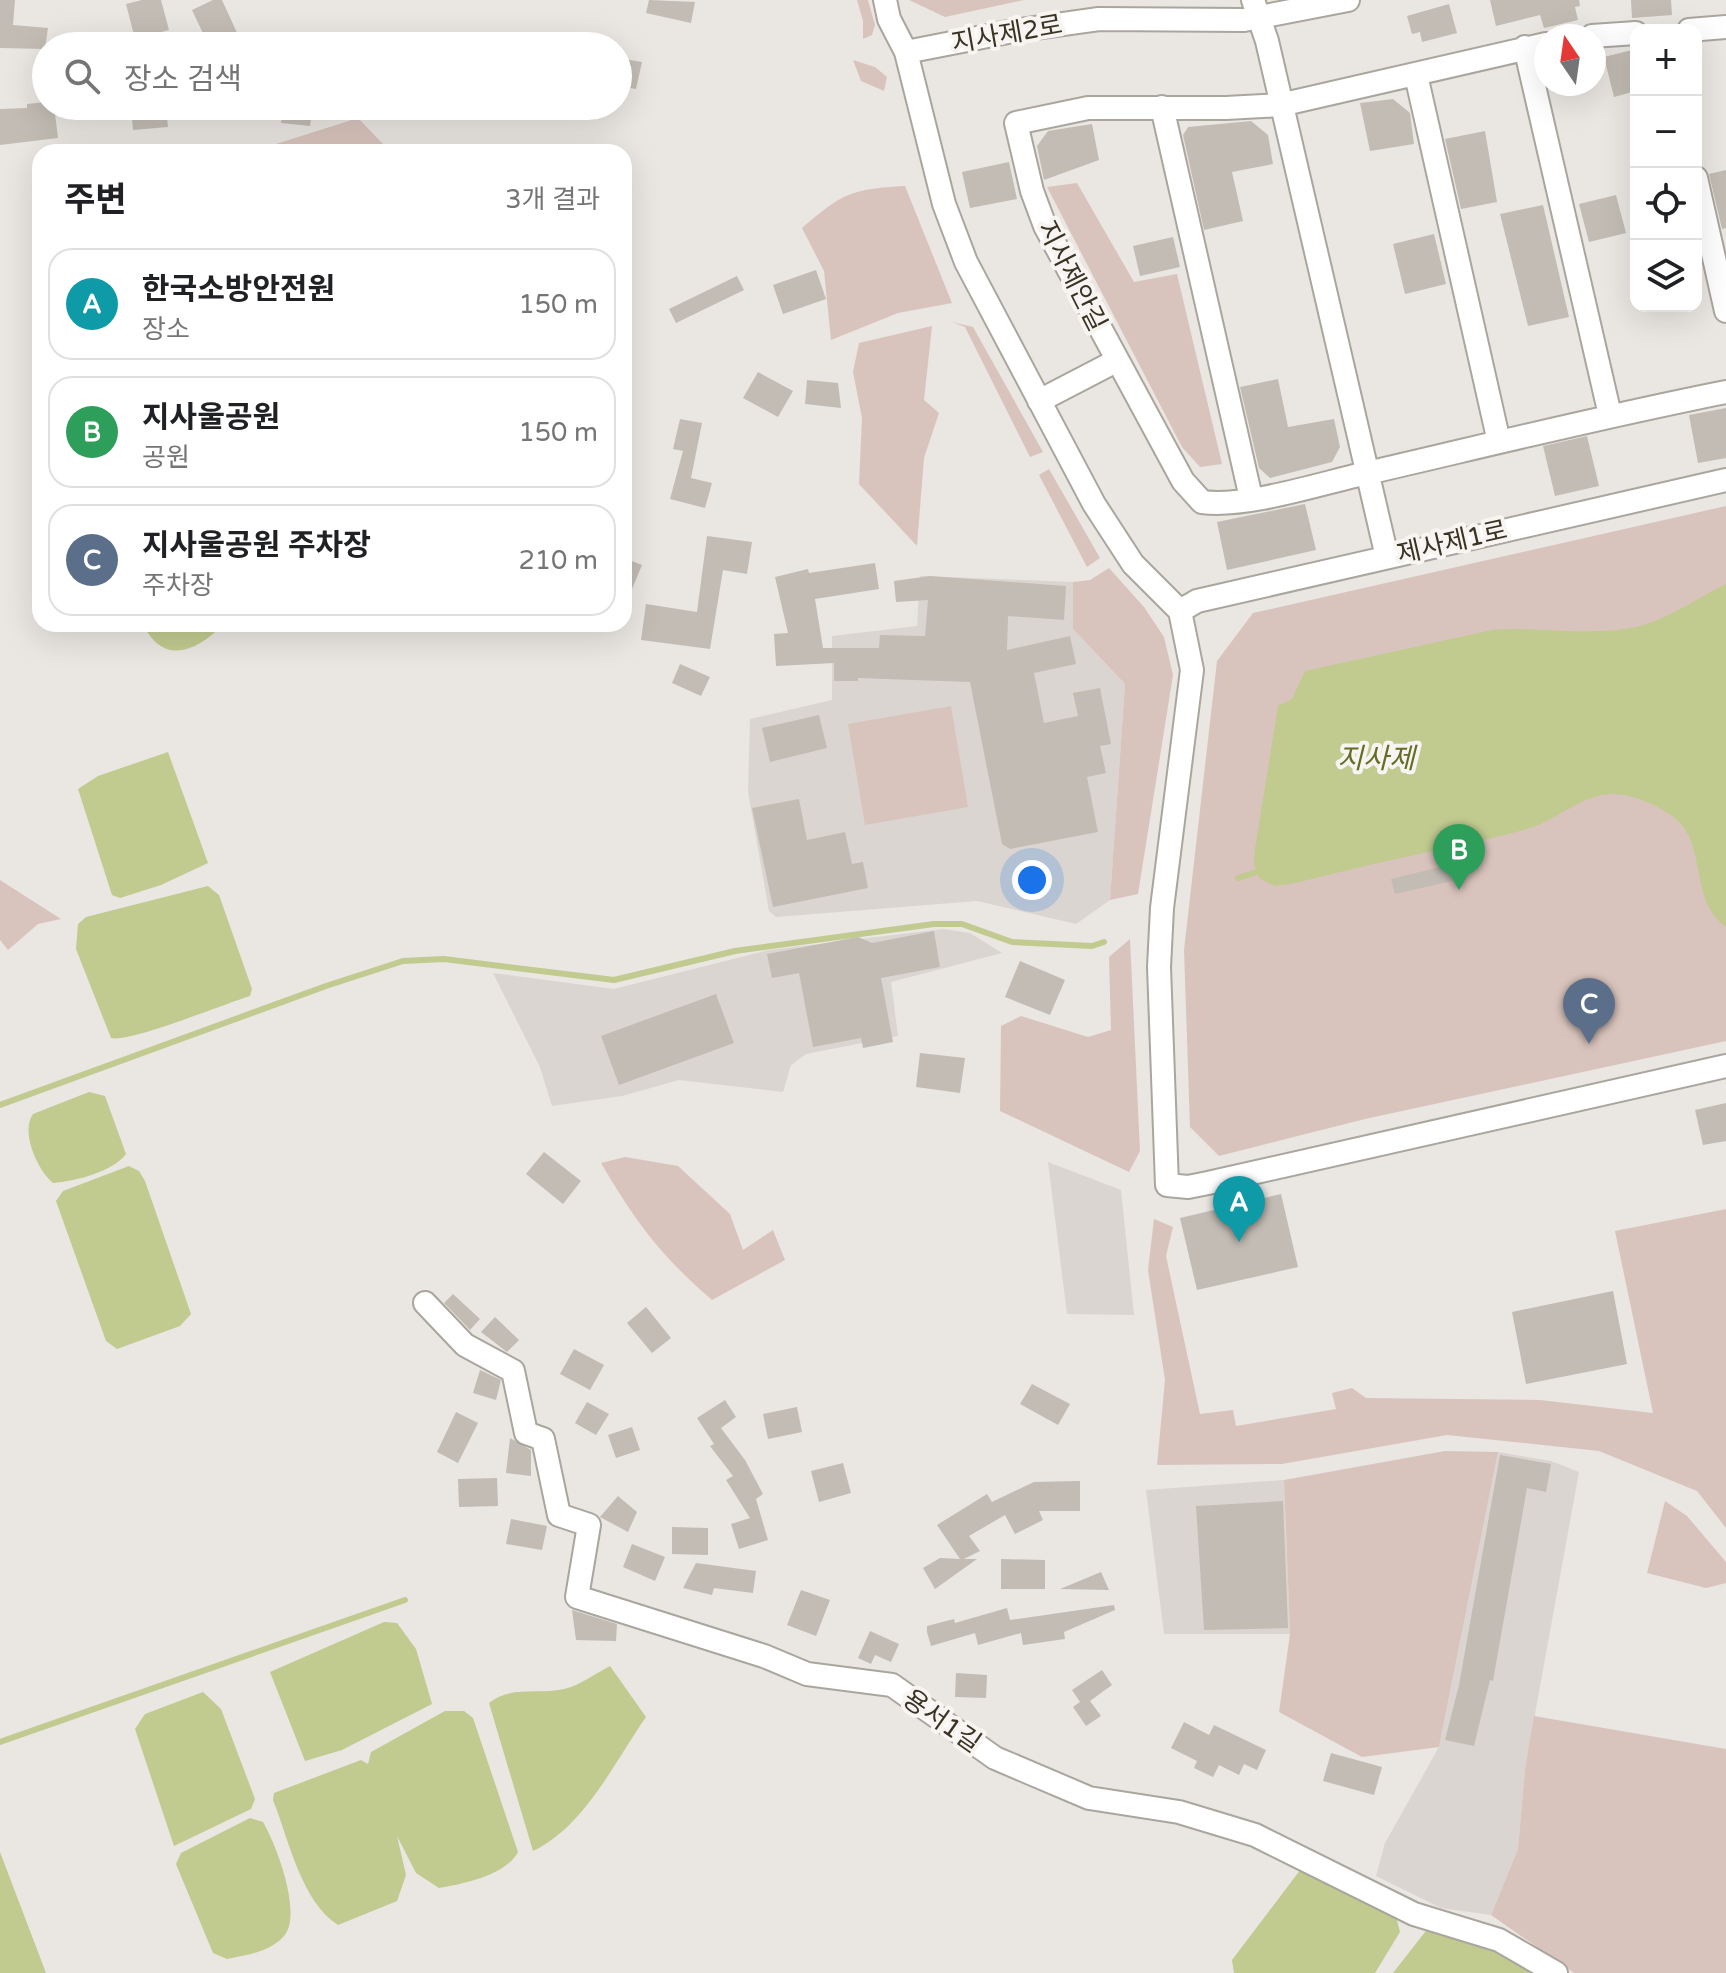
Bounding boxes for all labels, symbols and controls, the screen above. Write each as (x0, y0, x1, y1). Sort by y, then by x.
street label: 지사제2로 (949, 9, 1065, 59)
north arrow (1534, 24, 1606, 96)
map controls (1630, 24, 1702, 312)
button: + (1630, 24, 1702, 96)
search box (32, 32, 632, 120)
icon: search (60, 54, 104, 98)
text: 장소 검색 (124, 61, 242, 98)
button: − (1630, 96, 1702, 168)
button: locate (1630, 168, 1702, 240)
text: 주변 (64, 180, 127, 221)
text: 3개 결과 (505, 184, 600, 215)
street label: 지사제안길 (1031, 216, 1113, 336)
button: layers (1630, 240, 1702, 312)
text: 한국소방안전원 (142, 271, 335, 308)
text: A (82, 289, 102, 320)
text: 150 m (518, 289, 598, 320)
text: 장소 (142, 314, 190, 345)
text: 지사울공원 (142, 399, 280, 436)
text: B (83, 417, 101, 448)
text: 150 m (518, 417, 598, 448)
text: 공원 (142, 442, 190, 473)
street label: 제사제1로 (1394, 514, 1510, 570)
text: 지사울공원 주차장 (142, 527, 371, 564)
text: C (83, 545, 101, 576)
text: 210 m (518, 545, 598, 576)
text: 주차장 (142, 570, 214, 601)
water label: 지사제 (1337, 742, 1418, 776)
pin: B (1433, 824, 1485, 890)
your location (1012, 860, 1052, 900)
pin: C (1563, 978, 1615, 1044)
pin: A (1213, 1176, 1265, 1242)
street label: 용서1길 (897, 1683, 987, 1759)

